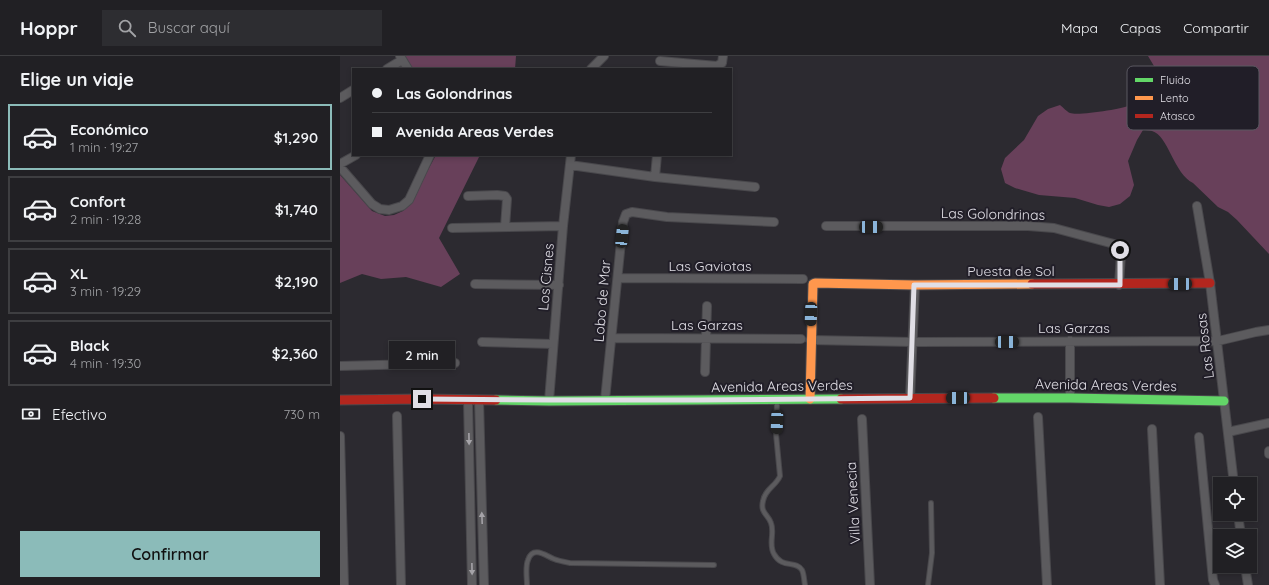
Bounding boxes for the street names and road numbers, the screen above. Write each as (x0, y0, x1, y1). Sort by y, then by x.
street label: Las Golondrinas (941, 204, 1045, 224)
street label: Los Cisnes (534, 243, 558, 311)
street label: Las Gaviotas (668, 257, 752, 275)
street label: Lobo de Mar (589, 259, 615, 343)
street label: Puesta de Sol (967, 262, 1055, 280)
street label: Las Rosas (1192, 312, 1218, 380)
street label: Las Garzas (671, 316, 743, 334)
street label: Las Garzas (1038, 319, 1110, 337)
street label: Avenida Areas Verdes (1035, 375, 1177, 395)
street label: Avenida Areas Verdes (711, 376, 853, 396)
street label: Villa Venecia (842, 461, 864, 545)

